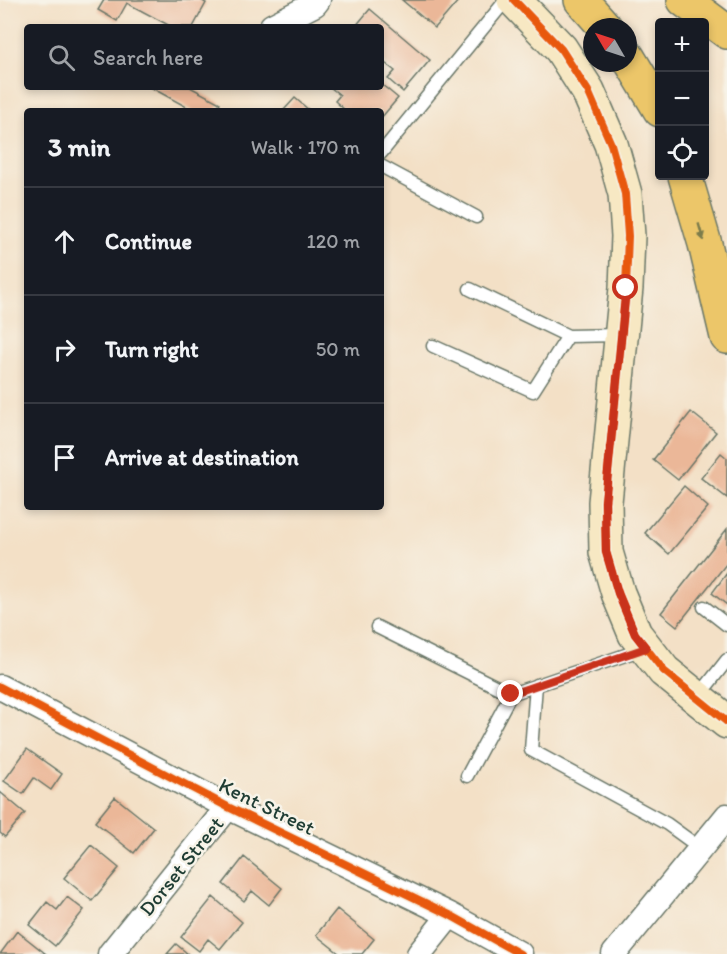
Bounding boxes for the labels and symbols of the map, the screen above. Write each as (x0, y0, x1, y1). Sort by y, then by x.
north arrow (583, 18, 637, 72)
one-way arrow (697, 223, 706, 241)
route start (612, 274, 638, 300)
route end (497, 680, 523, 706)
street label: Kent Street (215, 772, 319, 840)
street label: Dorset Street (133, 811, 229, 921)

